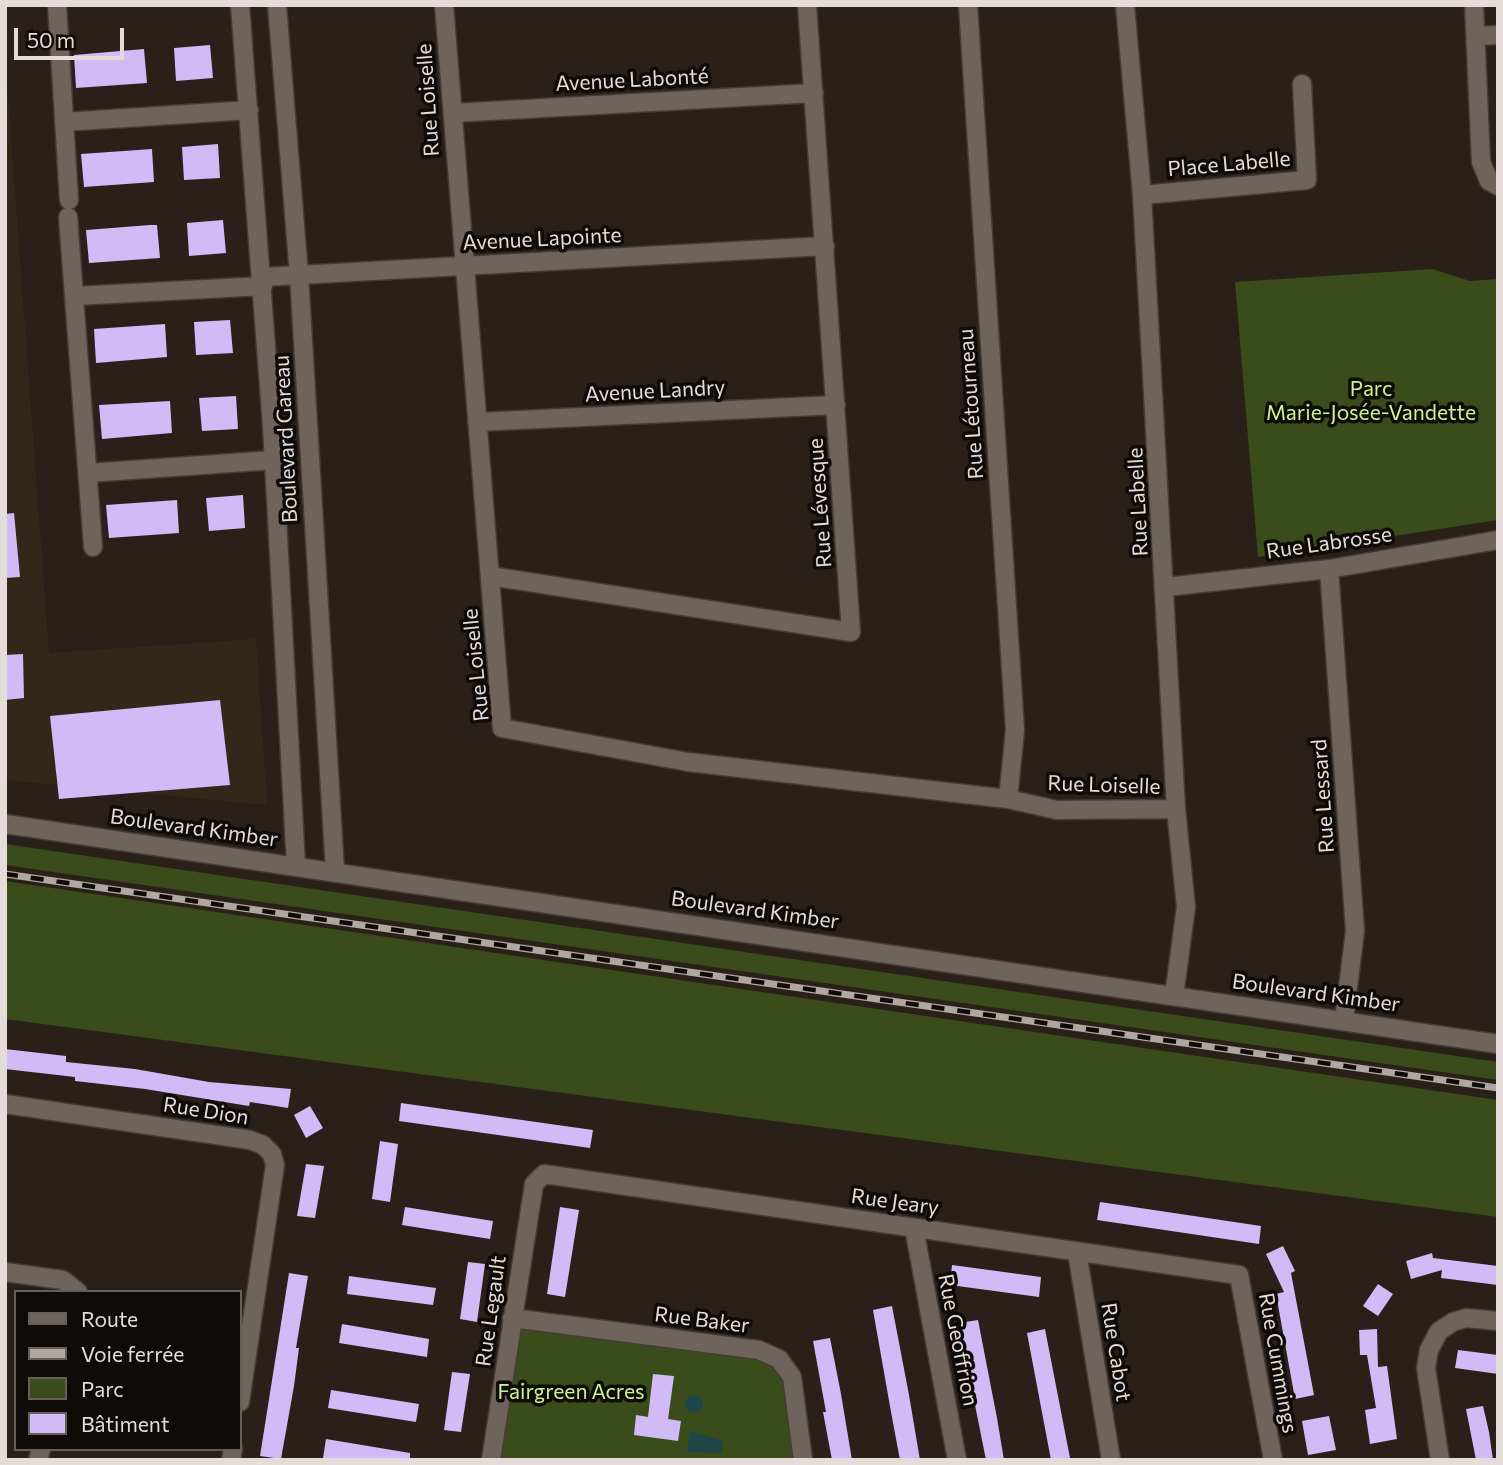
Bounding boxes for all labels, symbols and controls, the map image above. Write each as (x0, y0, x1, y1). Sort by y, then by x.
scale bar (18, 14, 128, 58)
text: 50 m (27, 27, 75, 52)
street label: Rue Loiselle (411, 43, 445, 157)
street label: Avenue Labonté (555, 63, 709, 97)
street label: Place Labelle (1167, 146, 1291, 182)
street label: Avenue Lapointe (462, 222, 622, 256)
street label: Rue Létourneau (953, 328, 989, 480)
street label: Boulevard Gareau (269, 355, 303, 523)
street label: Avenue Landry (584, 375, 726, 407)
park label: Parc Marie-Josée-Vandette (1266, 376, 1476, 426)
street label: Rue Lévesque (803, 437, 837, 569)
street label: Rue Labelle (1123, 447, 1153, 557)
street label: Rue Labrosse (1264, 522, 1394, 564)
street label: Rue Loiselle (458, 607, 494, 723)
street label: Rue Lessard (1306, 738, 1340, 854)
street label: Rue Loiselle (1047, 770, 1161, 800)
street label: Boulevard Kimber (108, 804, 280, 852)
street label: Boulevard Kimber (669, 886, 841, 934)
street label: Boulevard Kimber (1230, 969, 1402, 1017)
street label: Rue Dion (161, 1092, 251, 1130)
street label: Rue Jeary (850, 1183, 940, 1221)
street label: Rue Legault (471, 1254, 511, 1368)
street label: Rue Geoffrion (933, 1272, 983, 1408)
legend (14, 1290, 242, 1451)
street label: Rue Cummings (1253, 1291, 1303, 1435)
street label: Rue Cabot (1096, 1301, 1136, 1403)
street label: Rue Baker (653, 1302, 751, 1338)
text: Route (81, 1306, 138, 1331)
text: Voie ferrée (81, 1341, 184, 1366)
text: Parc (81, 1376, 124, 1401)
park label: Fairgreen Acres (497, 1379, 645, 1405)
text: Bâtiment (81, 1411, 170, 1436)

